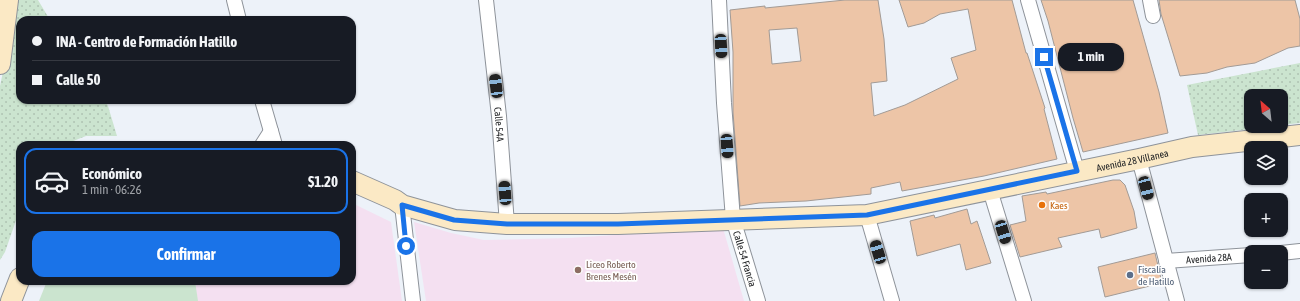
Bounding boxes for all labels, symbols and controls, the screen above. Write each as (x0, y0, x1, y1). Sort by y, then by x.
text: INA - Centro de Formación Hatillo (56, 33, 237, 50)
car (714, 34, 728, 58)
callout: 1 min (1058, 43, 1124, 71)
route end (1035, 48, 1053, 66)
text: 1 min (1078, 49, 1104, 64)
text: Calle 50 (56, 71, 101, 88)
car (489, 73, 503, 99)
north arrow (1244, 89, 1288, 133)
map controls (1244, 89, 1288, 289)
street label: Calle 54A (492, 106, 506, 142)
car (720, 134, 734, 158)
button: layers (1244, 141, 1288, 185)
street label: Avenida 28 Villanea (1095, 147, 1170, 174)
icon: car (34, 163, 70, 199)
text: Económico (82, 165, 142, 182)
text: $1.20 (308, 173, 338, 190)
car (1137, 175, 1155, 201)
car (498, 181, 512, 205)
text: 1 min · 06:26 (82, 182, 142, 197)
button: + (1244, 193, 1288, 237)
marker: Kaes (1037, 200, 1047, 210)
place label: Kaes (1050, 200, 1068, 211)
car (994, 219, 1012, 245)
street label: Calle 54 Francia (731, 230, 758, 288)
button: Confirmar (32, 231, 340, 277)
route start (397, 237, 415, 255)
car (869, 239, 887, 265)
button: − (1244, 245, 1288, 289)
street label: Avenida 28A (1186, 251, 1232, 266)
place label: Liceo Roberto Brenes Mesén (586, 259, 637, 282)
place label: Fiscalía de Hatillo (1138, 264, 1174, 287)
marker: Liceo Roberto Brenes Mesén (573, 265, 583, 275)
marker: Fiscalía de Hatillo (1125, 270, 1135, 280)

